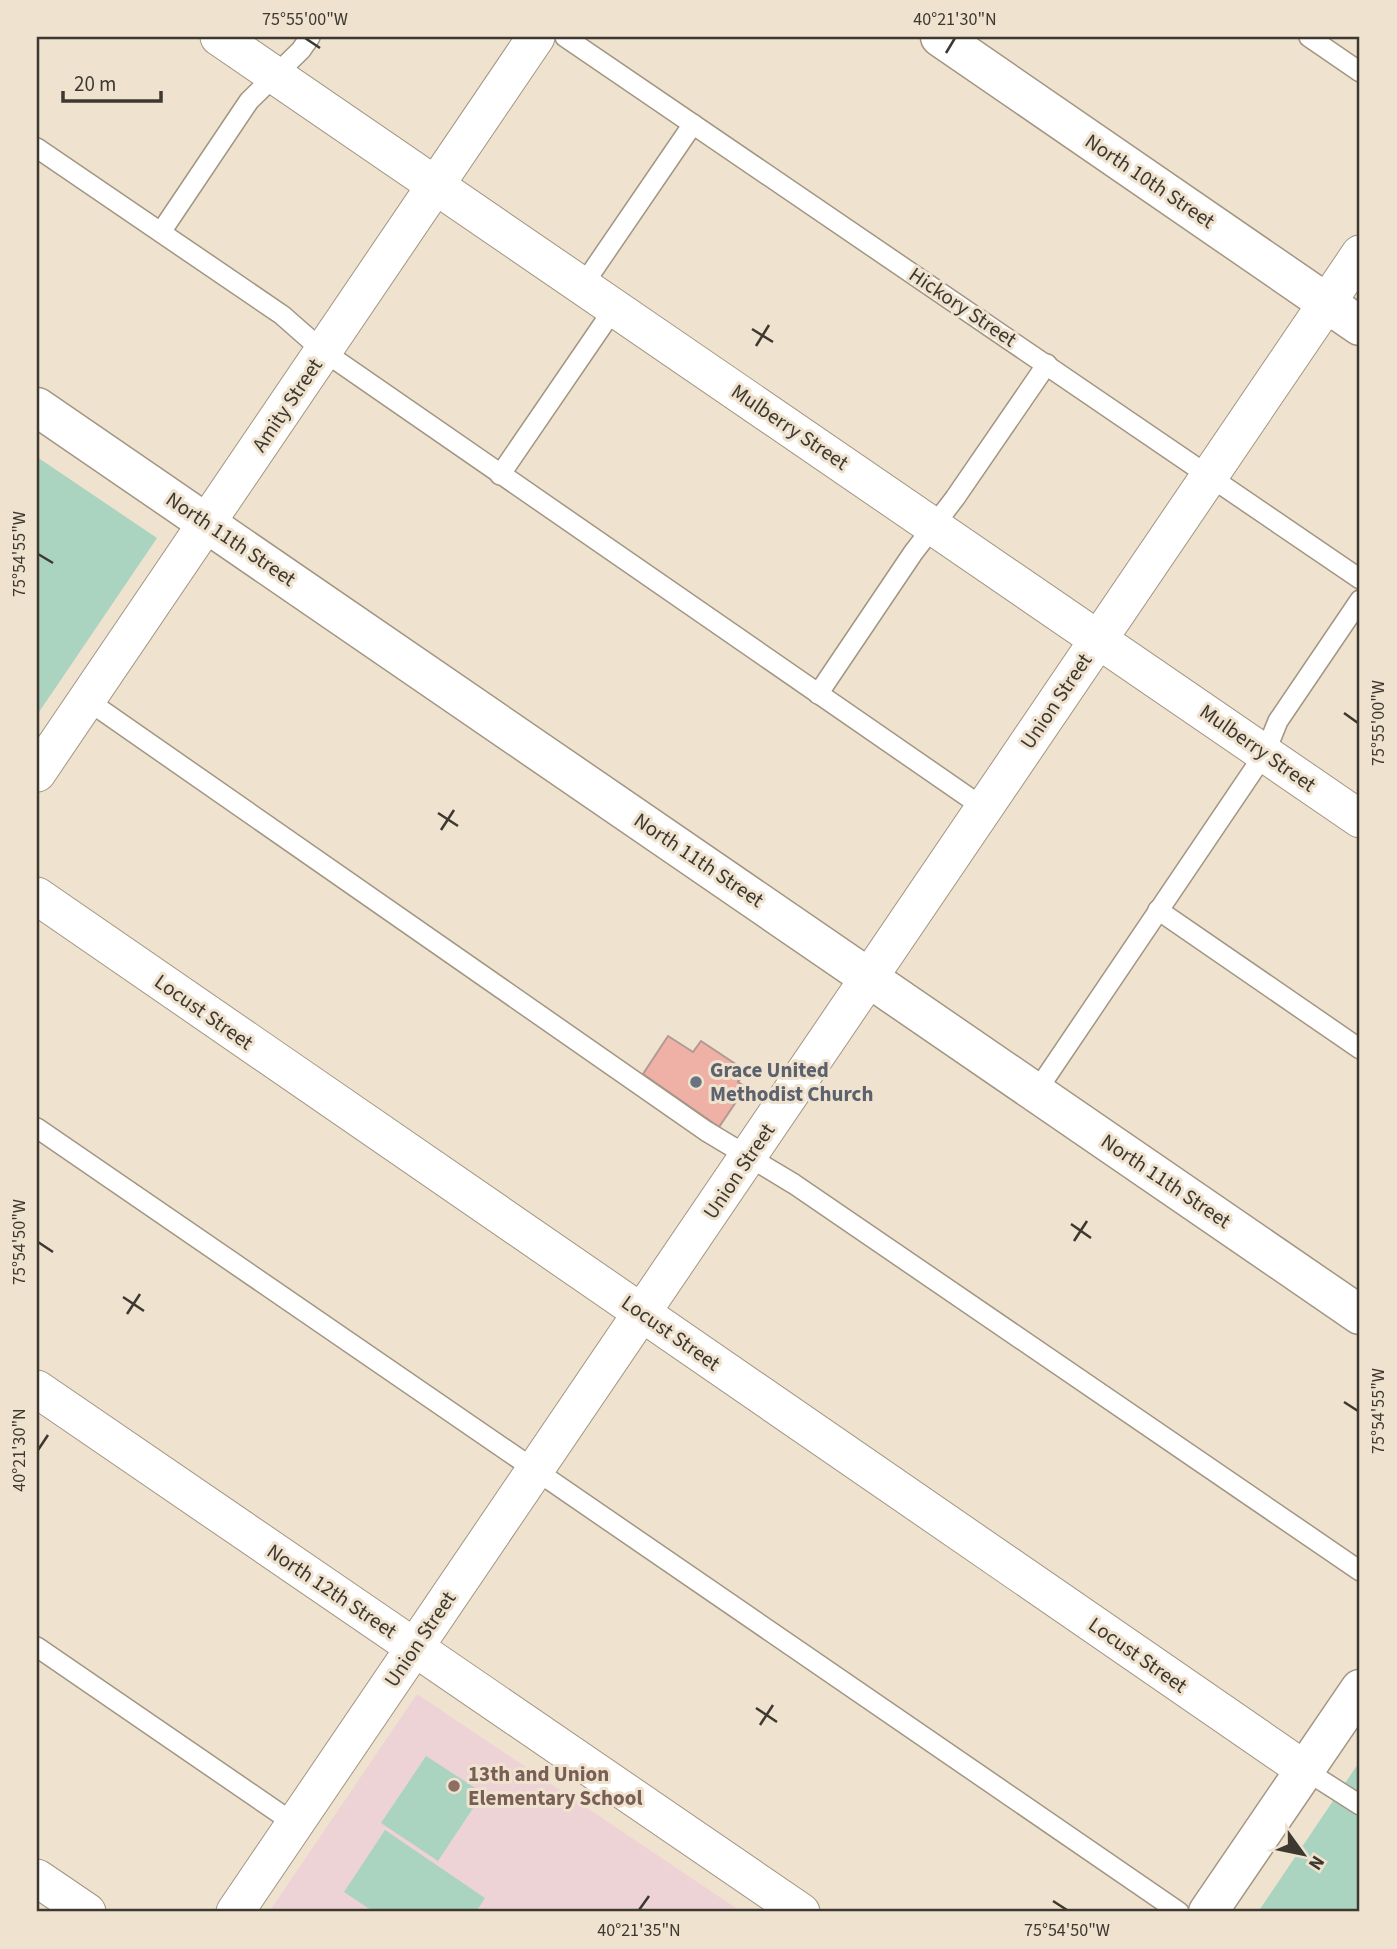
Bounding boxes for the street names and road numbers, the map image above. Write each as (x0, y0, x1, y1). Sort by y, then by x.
street label: North 10th Street (1079, 126, 1221, 236)
street label: Hickory Street (903, 260, 1023, 354)
street label: Amity Street (244, 352, 330, 458)
street label: Mulberry Street (725, 377, 855, 477)
street label: North 11th Street (160, 484, 302, 594)
street label: Union Street (1013, 647, 1099, 755)
street label: Mulberry Street (1194, 697, 1322, 799)
street label: North 11th Street (628, 805, 770, 915)
street label: Locust Street (148, 967, 260, 1057)
street label: Union Street (696, 1117, 782, 1225)
street label: North 11th Street (1095, 1126, 1237, 1236)
street label: Locust Street (615, 1288, 727, 1378)
street label: North 12th Street (261, 1536, 403, 1646)
street label: Union Street (377, 1585, 463, 1693)
street label: Locust Street (1082, 1610, 1194, 1700)

